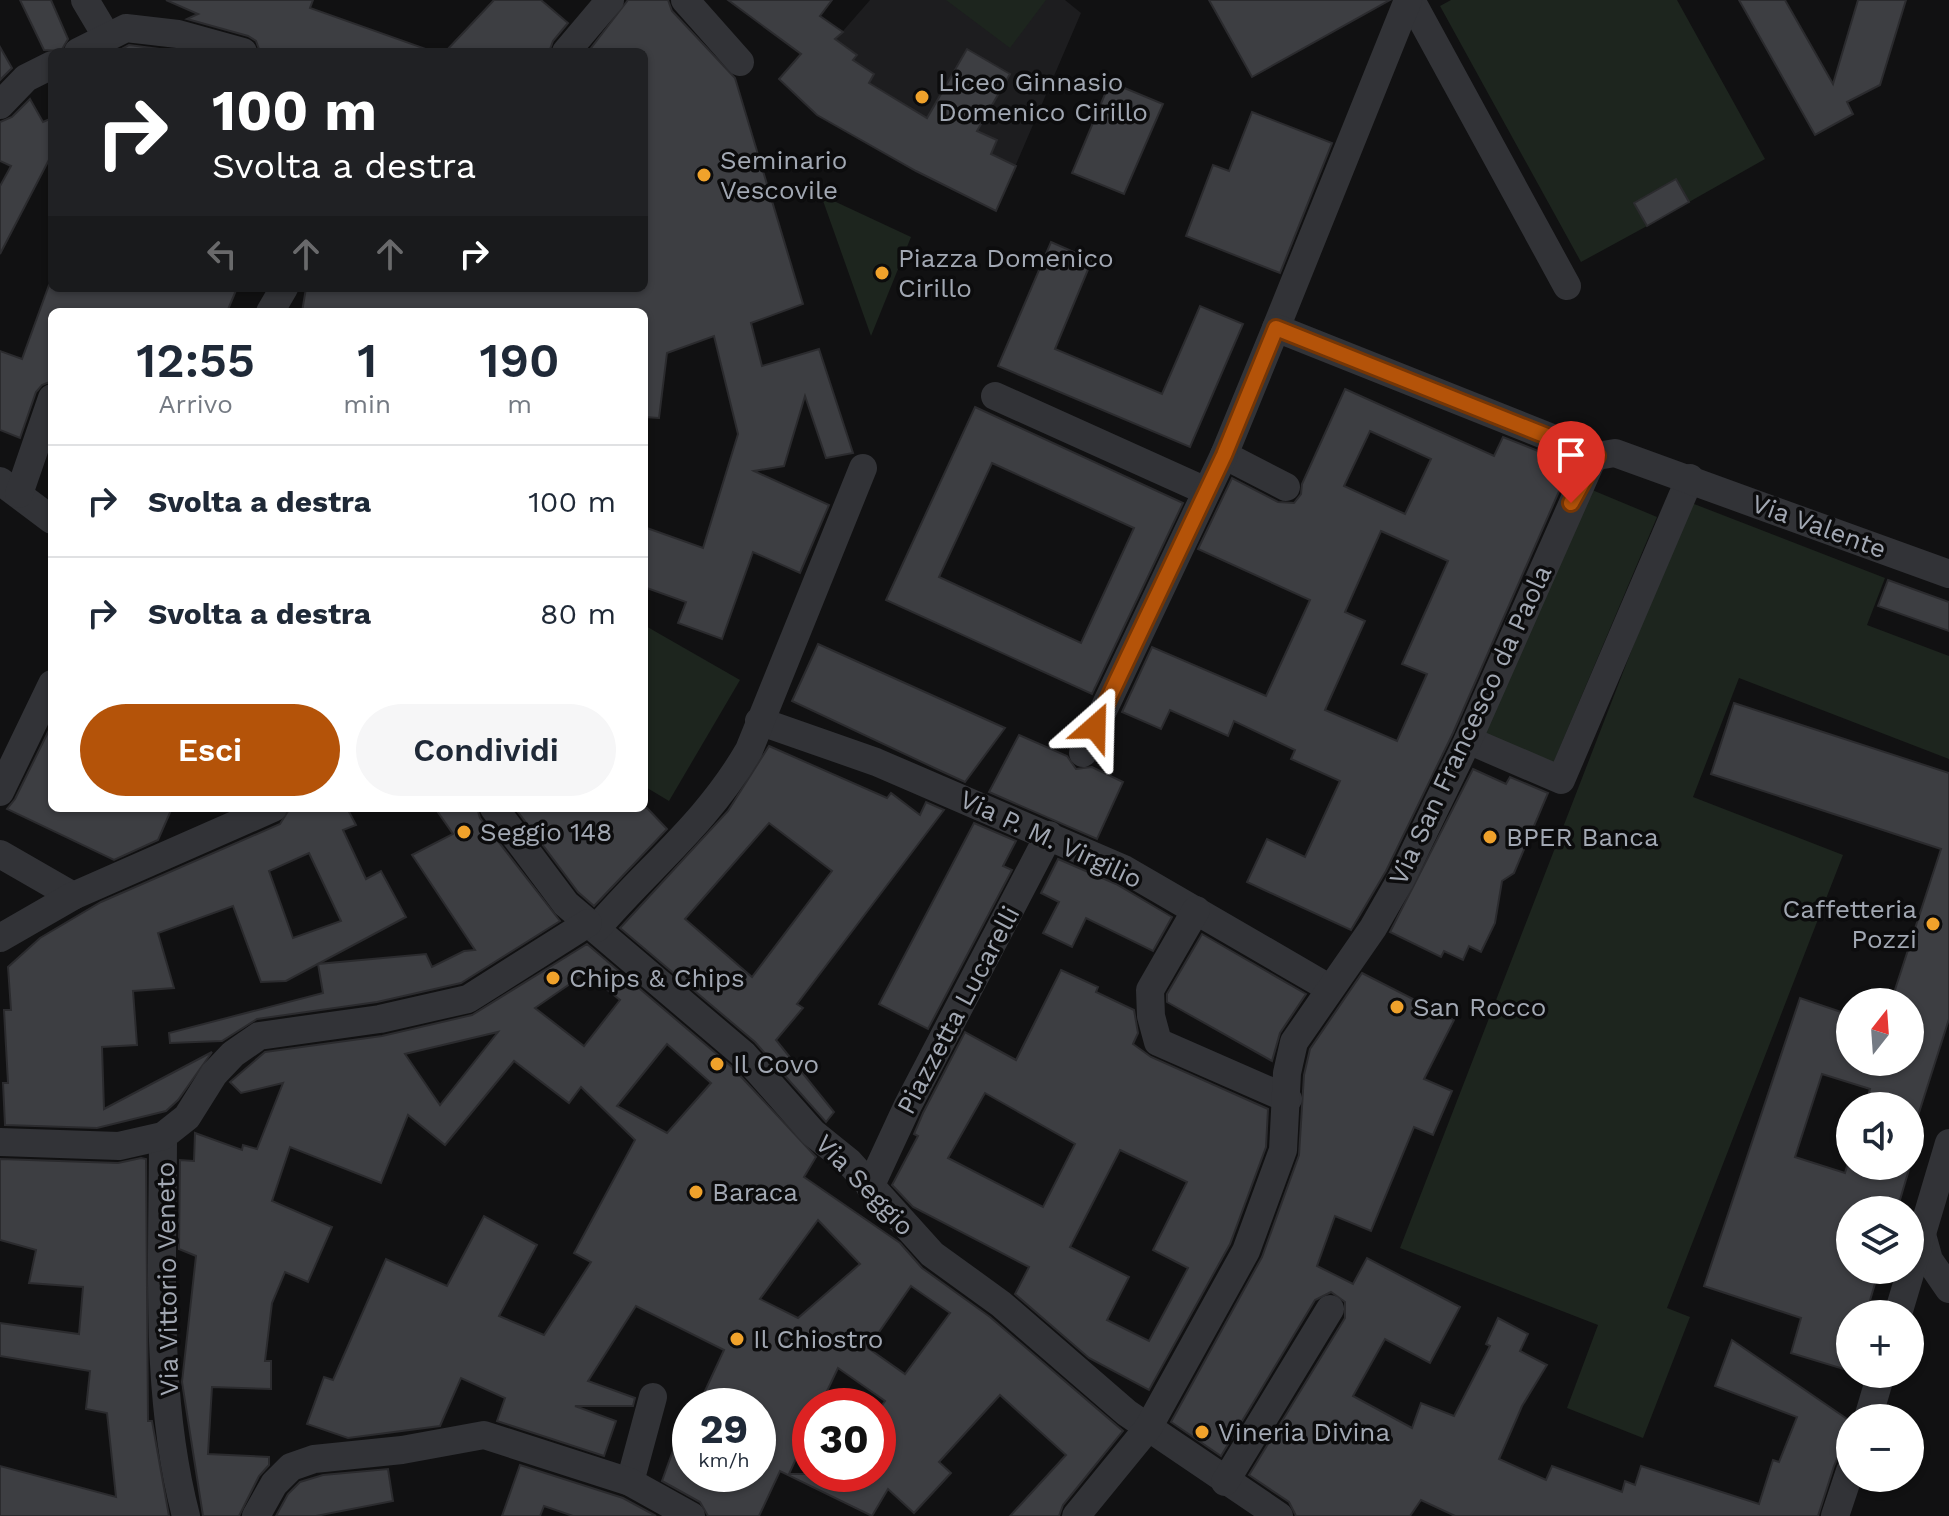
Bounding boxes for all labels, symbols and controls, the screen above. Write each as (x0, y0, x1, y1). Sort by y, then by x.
place label: Liceo Ginnasio Domenico Cirillo (938, 67, 1148, 127)
text: 100 m (212, 78, 377, 144)
icon: right (80, 80, 184, 184)
marker: Liceo Ginnasio Domenico Cirillo (913, 88, 931, 106)
text: Svolta a destra (212, 145, 476, 187)
place label: Seminario Vescovile (720, 145, 847, 205)
marker: Seminario Vescovile (695, 166, 713, 184)
icon: left (200, 232, 244, 276)
icon: ahead (284, 232, 328, 276)
icon: ahead (368, 232, 412, 276)
icon: right (452, 232, 496, 276)
place label: Piazza Domenico Cirillo (898, 243, 1114, 303)
marker: Piazza Domenico Cirillo (873, 264, 891, 282)
text: 12:55 (136, 332, 255, 389)
text: 1 (357, 332, 377, 389)
text: 190 (479, 332, 560, 389)
text: Arrivo (158, 389, 233, 419)
text: min (343, 389, 391, 419)
text: m (507, 389, 532, 419)
pin (1537, 421, 1605, 503)
icon: arrive (1549, 433, 1593, 477)
icon: right (80, 479, 124, 523)
text: Svolta a destra (148, 484, 371, 519)
text: 100 m (528, 484, 616, 519)
street label: Via Valente (1748, 488, 1890, 564)
street label: Via San Francesco da Paola (1383, 560, 1557, 890)
icon: right (80, 591, 124, 635)
text: Svolta a destra (148, 596, 371, 631)
text: 80 m (540, 596, 616, 631)
position arrow (1053, 685, 1137, 769)
button: Esci (80, 704, 340, 796)
button: Condividi (356, 704, 616, 796)
street label: Via P. M. Virgilio (955, 784, 1147, 894)
place label: Seggio 148 (480, 817, 612, 847)
place label: BPER Banca (1506, 822, 1659, 852)
marker: Seggio 148 (455, 823, 473, 841)
marker: BPER Banca (1481, 828, 1499, 846)
place label: Caffetteria Pozzi (1783, 894, 1917, 954)
street label: Piazzetta Lucarelli (890, 901, 1026, 1119)
marker: Caffetteria Pozzi (1924, 915, 1942, 933)
place label: Chips & Chips (569, 963, 745, 993)
marker: Chips & Chips (544, 969, 562, 987)
north arrow (1836, 988, 1924, 1076)
map controls (1836, 988, 1924, 1492)
place label: San Rocco (1413, 992, 1546, 1022)
marker: San Rocco (1388, 998, 1406, 1016)
place label: Il Covo (733, 1049, 819, 1079)
marker: Il Covo (708, 1055, 726, 1073)
button: sound (1836, 1092, 1924, 1180)
street label: Via Seggio (810, 1128, 920, 1242)
street label: Via Vittorio Veneto (150, 1162, 184, 1396)
place label: Baraca (712, 1177, 798, 1207)
marker: Baraca (687, 1183, 705, 1201)
button: layers (1836, 1196, 1924, 1284)
button: + (1836, 1300, 1924, 1388)
place label: Il Chiostro (753, 1324, 883, 1354)
marker: Il Chiostro (728, 1330, 746, 1348)
speed limit sign: 30 (792, 1388, 896, 1492)
button: − (1836, 1404, 1924, 1492)
text: 29 (700, 1406, 748, 1453)
place label: Vineria Divina (1218, 1417, 1390, 1447)
marker: Vineria Divina (1193, 1423, 1211, 1441)
text: km/h (698, 1448, 750, 1472)

